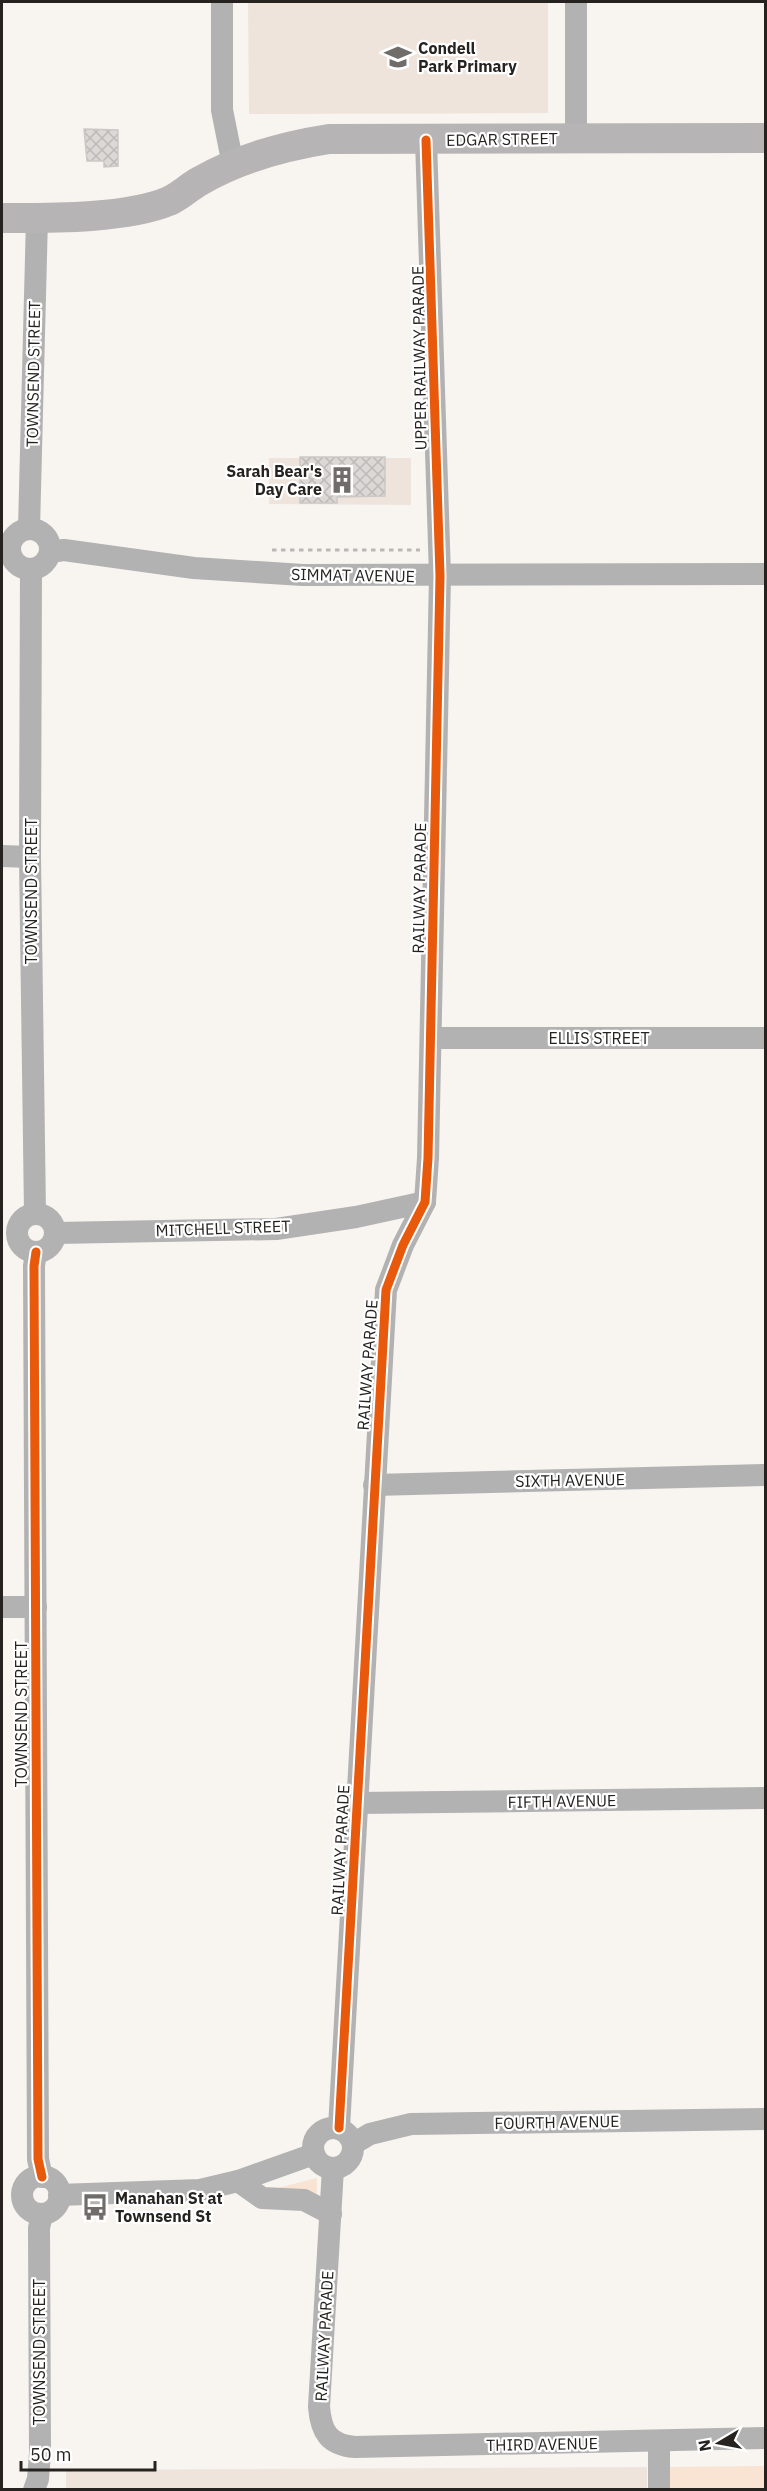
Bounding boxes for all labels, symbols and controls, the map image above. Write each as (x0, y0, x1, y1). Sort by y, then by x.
place label: Condell Park Primary (418, 38, 517, 76)
school or university icon: Condell Park Primary (383, 42, 413, 72)
street label: EDGAR STREET (446, 128, 558, 150)
street label: UPPER RAILWAY PARADE (407, 265, 431, 451)
street label: TOWNSEND STREET (22, 301, 44, 447)
place label: Sarah Bear's Day Care (226, 461, 322, 499)
building icon: Sarah Bear's Day Care (327, 465, 357, 495)
street label: SIMMAT AVENUE (291, 564, 415, 586)
street label: TOWNSEND STREET (21, 818, 41, 964)
street label: RAILWAY PARADE (408, 822, 430, 954)
street label: ELLIS STREET (548, 1028, 650, 1048)
street label: MITCHELL STREET (155, 1216, 291, 1240)
street label: RAILWAY PARADE (352, 1299, 382, 1431)
street label: SIXTH AVENUE (515, 1469, 625, 1491)
street label: TOWNSEND STREET (11, 1641, 31, 1787)
street label: RAILWAY PARADE (327, 1784, 353, 1916)
street label: FIFTH AVENUE (507, 1790, 617, 1812)
street label: FOURTH AVENUE (494, 2111, 620, 2133)
place label: Manahan St at Townsend St (115, 2188, 223, 2226)
bus stop icon: Manahan St at Townsend St (80, 2192, 110, 2222)
street label: RAILWAY PARADE (311, 2270, 337, 2402)
street label: TOWNSEND STREET (29, 2279, 49, 2425)
north arrow (689, 2413, 749, 2473)
street label: THIRD AVENUE (486, 2433, 598, 2455)
scale bar (21, 2434, 154, 2472)
text: N (693, 2438, 715, 2453)
text: 50 m (30, 2443, 72, 2466)

